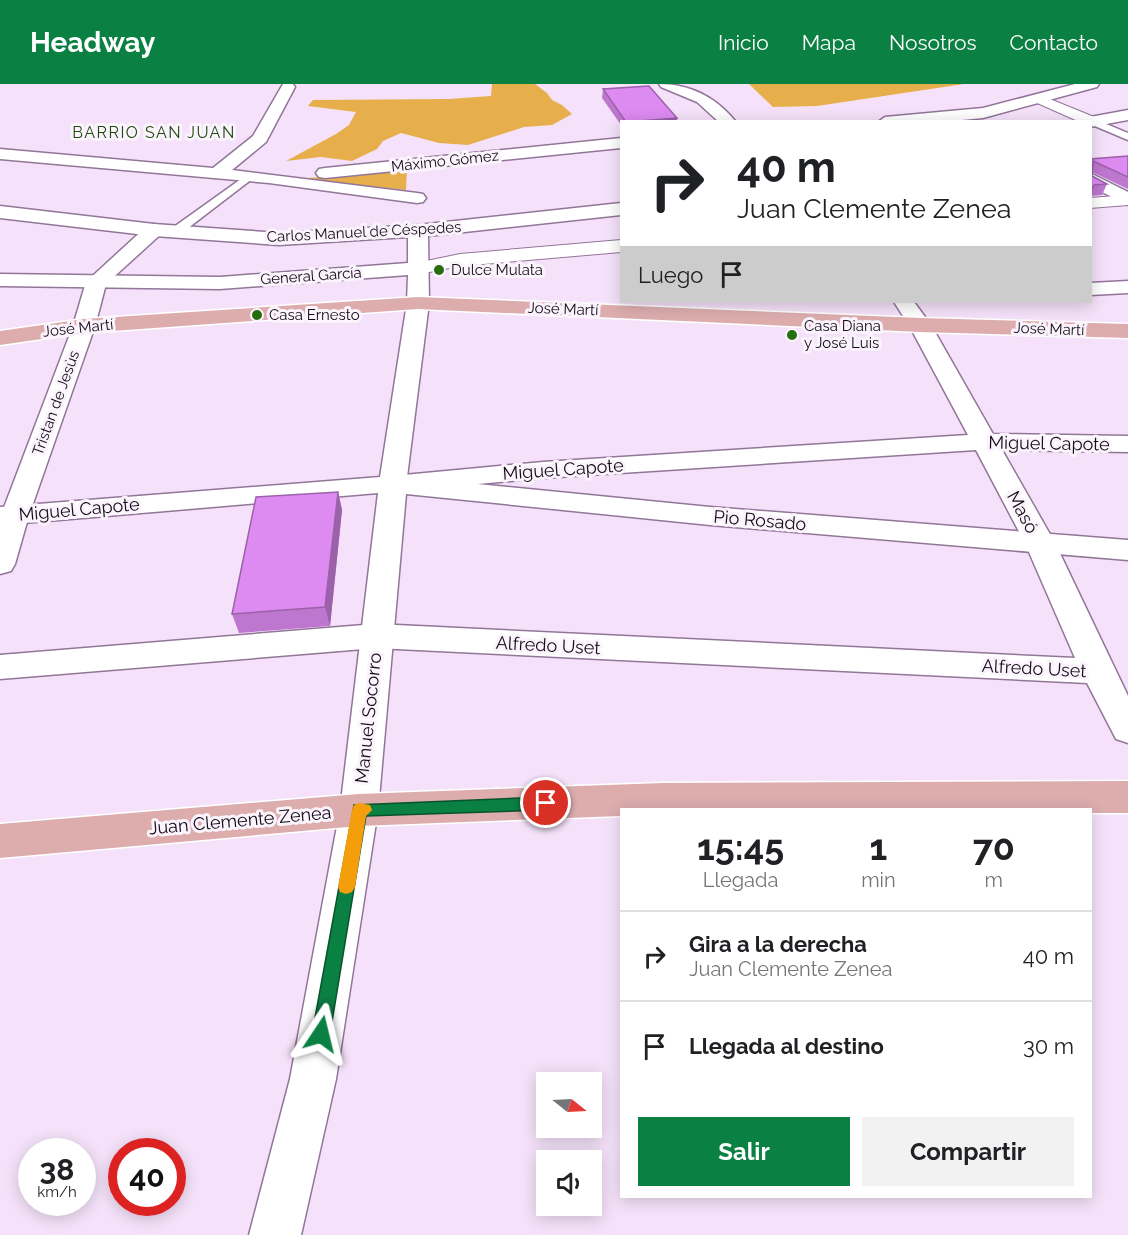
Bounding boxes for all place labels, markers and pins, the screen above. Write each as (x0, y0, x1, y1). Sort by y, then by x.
place label: Dulce Mulata (451, 261, 543, 279)
marker: Dulce Mulata (432, 263, 446, 277)
place label: Casa Ernesto (269, 306, 360, 324)
marker: Casa Ernesto (250, 308, 264, 322)
place label: Casa Diana y José Luis (804, 317, 881, 352)
marker: Casa Diana y José Luis (785, 328, 799, 342)
pin (520, 777, 571, 828)

